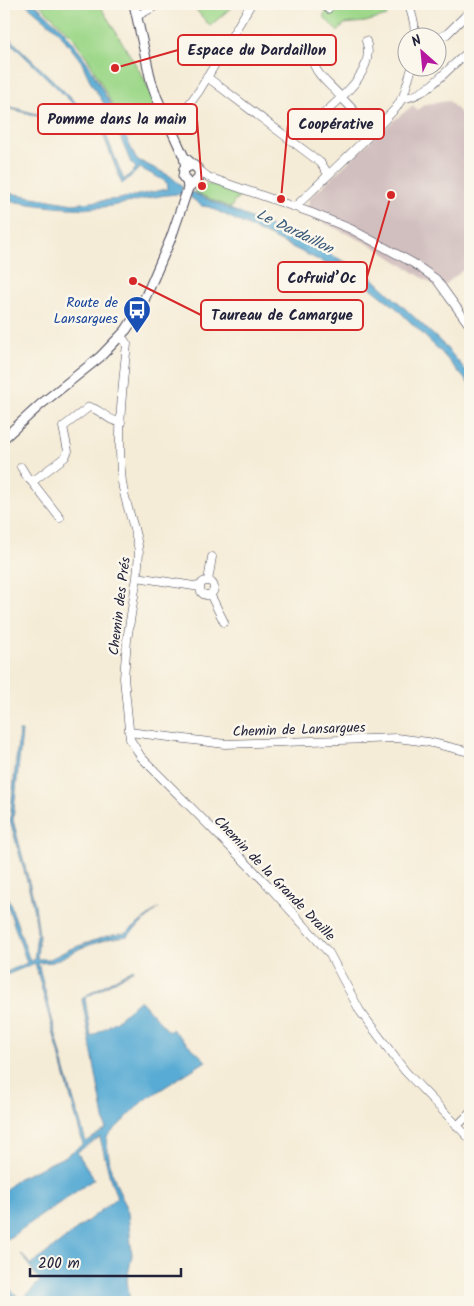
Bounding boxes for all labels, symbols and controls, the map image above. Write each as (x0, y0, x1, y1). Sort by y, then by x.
north arrow (396, 28, 446, 78)
text: N (408, 29, 426, 53)
callout: Espace du Dardaillon (178, 35, 336, 65)
text: Espace du Dardaillon (188, 39, 326, 63)
callout: Pomme dans la main (38, 104, 197, 134)
text: Pomme dans la main (47, 108, 187, 132)
callout: Coopérative (288, 109, 384, 139)
text: Coopérative (298, 113, 374, 137)
water label: Le Dardaillon (252, 203, 338, 261)
callout: Cofruid’Oc (278, 262, 367, 292)
text: Cofruid’Oc (287, 267, 357, 291)
place label: Route de Lansargues (54, 292, 119, 330)
bus stop icon: Route de Lansargues (122, 295, 152, 334)
callout: Taureau de Camargue (201, 300, 363, 330)
text: Taureau de Camargue (211, 304, 354, 328)
street label: Chemin des Prés (103, 556, 137, 657)
street label: Chemin de Lansargues (232, 717, 366, 743)
street label: Chemin de la Grande Draille (208, 811, 341, 947)
scale bar (30, 1246, 181, 1278)
text: 200 m (38, 1252, 80, 1276)

